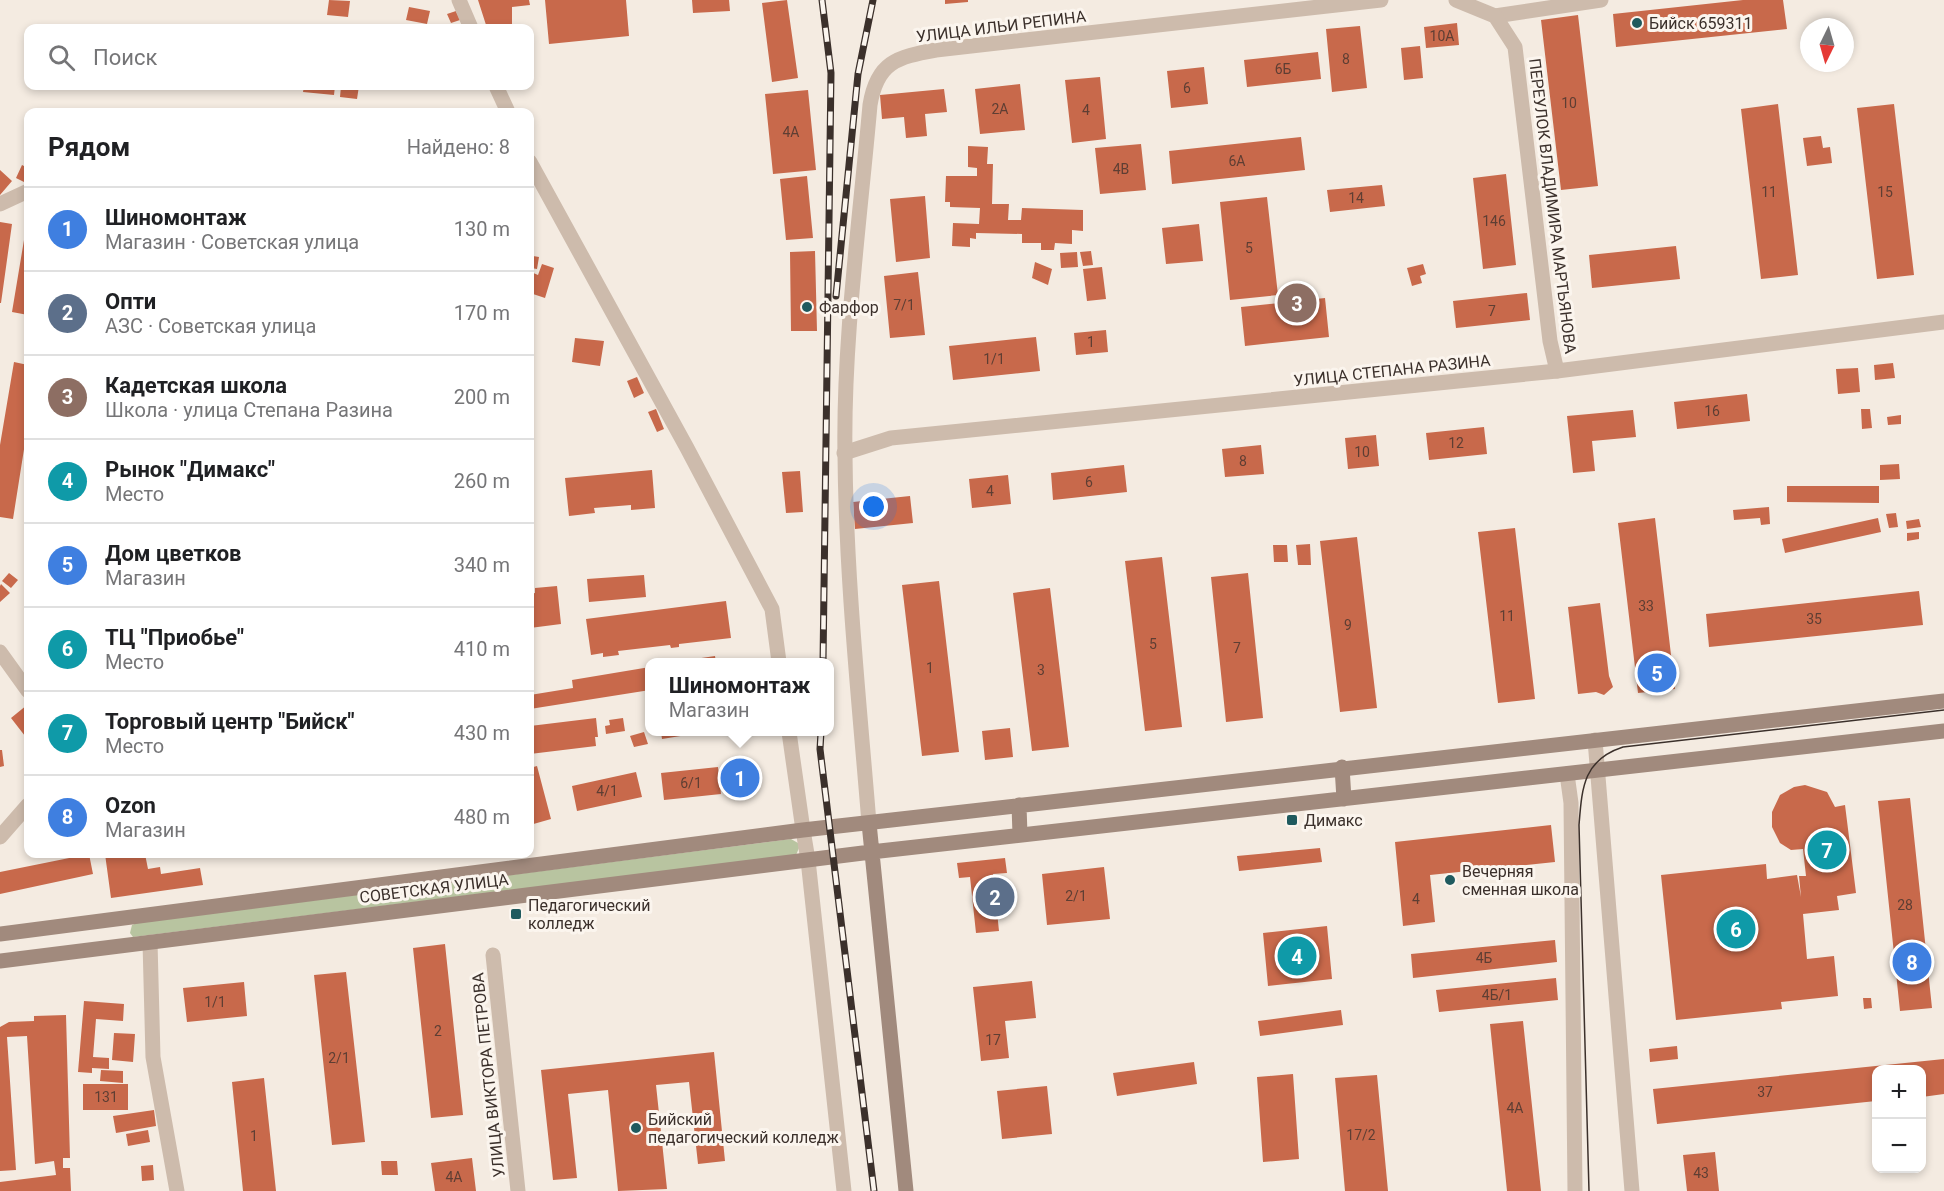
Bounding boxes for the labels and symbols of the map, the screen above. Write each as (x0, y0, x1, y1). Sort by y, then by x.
street label: УЛИЦА ИЛЬИ РЕПИНА (915, 7, 1088, 46)
place label: Бийск 659311 (1649, 14, 1753, 33)
marker: Бийск 659311 (1630, 16, 1644, 30)
north arrow (1800, 18, 1854, 72)
house number: 10А (1430, 28, 1454, 44)
house number: 8 (1342, 51, 1350, 67)
street label: ПЕРЕУЛОК ВЛАДИМИРА МАРТЬЯНОВА (1525, 57, 1580, 355)
house number: 6Б (1275, 61, 1292, 77)
house number: 6 (1183, 80, 1191, 96)
house number: 10 (1561, 95, 1577, 111)
house number: 2А (991, 101, 1009, 117)
house number: 4 (1082, 102, 1090, 118)
house number: 4А (782, 124, 800, 140)
house number: 6А (1228, 153, 1246, 169)
house number: 4В (1113, 161, 1129, 177)
house number: 11 (1761, 184, 1777, 200)
house number: 15 (1877, 184, 1893, 200)
house number: 14 (1348, 190, 1364, 206)
house number: 146 (1482, 213, 1506, 229)
house number: 5 (1245, 240, 1253, 256)
pin: 3 (1278, 280, 1316, 326)
house number: 7/1 (893, 297, 915, 313)
place label: Фарфор (819, 298, 879, 317)
marker: Фарфор (800, 300, 814, 314)
house number: 7 (1488, 303, 1496, 319)
house number: 1 (1087, 334, 1095, 350)
house number: 1/1 (983, 351, 1005, 367)
street label: УЛИЦА СТЕПАНА РАЗИНА (1293, 351, 1492, 390)
house number: 16 (1704, 403, 1720, 419)
house number: 12 (1448, 435, 1464, 451)
house number: 10 (1354, 444, 1370, 460)
house number: 8 (1239, 453, 1247, 469)
house number: 6 (1085, 474, 1093, 490)
house number: 4 (986, 483, 994, 499)
your location (859, 492, 888, 521)
house number: 33 (1638, 598, 1654, 614)
house number: 11 (1499, 608, 1515, 624)
house number: 35 (1806, 611, 1822, 627)
house number: 9 (1344, 617, 1352, 633)
house number: 5 (1149, 636, 1157, 652)
house number: 7 (1233, 640, 1241, 656)
pin: 5 (1638, 650, 1676, 696)
house number: 1 (926, 660, 934, 676)
house number: 3 (1037, 662, 1045, 678)
pin: 1 (720, 756, 760, 800)
house number: 6/1 (680, 775, 702, 791)
house number: 4/1 (596, 783, 618, 799)
place label: Димакс (1304, 811, 1363, 830)
marker: Димакс (1285, 813, 1299, 827)
pin: 7 (1808, 828, 1846, 872)
place label: Вечерняя сменная школа (1462, 862, 1579, 899)
street label: СОВЕТСКАЯ УЛИЦА (359, 870, 510, 907)
marker: Вечерняя сменная школа (1443, 873, 1457, 887)
pin: 2 (976, 874, 1014, 920)
house number: 2/1 (1065, 888, 1087, 904)
house number: 4 (1412, 891, 1420, 907)
place label: Педагогический колледж (528, 896, 651, 933)
house number: 28 (1897, 897, 1913, 913)
pin: 6 (1716, 906, 1756, 952)
marker: Педагогический колледж (509, 907, 523, 921)
pin: 4 (1278, 934, 1316, 978)
pin: 8 (1892, 940, 1932, 984)
house number: 4Б (1476, 950, 1493, 966)
street label: УЛИЦА ВИКТОРА ПЕТРОВА (468, 971, 509, 1178)
house number: 4Б/1 (1482, 987, 1512, 1003)
house number: 1/1 (204, 994, 226, 1010)
house number: 2 (434, 1023, 442, 1039)
house number: 17 (985, 1032, 1001, 1048)
house number: 2/1 (328, 1050, 350, 1066)
house number: 37 (1757, 1084, 1773, 1100)
house number: 131 (94, 1089, 118, 1105)
house number: 4А (1506, 1100, 1524, 1116)
place label: Бийский педагогический колледж (648, 1110, 839, 1147)
marker: Бийский педагогический колледж (629, 1121, 643, 1135)
house number: 17/2 (1346, 1127, 1376, 1143)
house number: 1 (250, 1128, 258, 1144)
house number: 43 (1693, 1165, 1709, 1181)
house number: 4А (445, 1169, 463, 1185)

